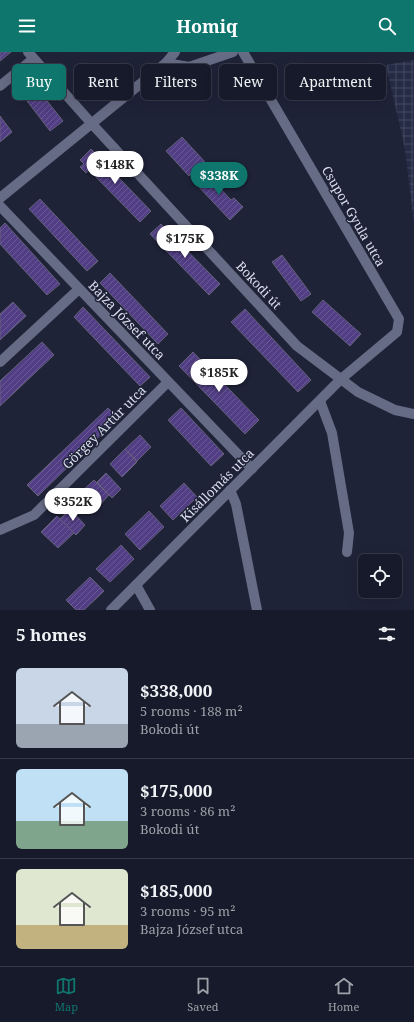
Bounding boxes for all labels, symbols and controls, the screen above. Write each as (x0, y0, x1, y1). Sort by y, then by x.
text: Homiq (176, 14, 238, 38)
icon: menu (16, 15, 38, 37)
icon: search (376, 15, 398, 37)
chip: Buy (12, 64, 66, 100)
chip: Rent (74, 64, 133, 100)
chip: Filters (141, 64, 211, 100)
chip: New (219, 64, 277, 100)
chip: Apartment (285, 64, 386, 100)
pin: $148K (87, 151, 143, 185)
text: $148K (96, 155, 134, 173)
pin: $338K (191, 162, 247, 196)
street label: Csupor Gyula utca (318, 162, 390, 270)
text: $338K (200, 166, 238, 184)
pin: $175K (157, 225, 213, 259)
text: $175K (166, 229, 204, 247)
street label: Bokodi út (232, 257, 286, 313)
street label: Bajza József utca (85, 277, 169, 363)
pin: $185K (191, 359, 247, 393)
text: $185K (200, 363, 238, 381)
street label: Görgey Artúr utca (58, 381, 150, 473)
street label: Kisállomás utca (176, 444, 258, 526)
pin: $352K (45, 488, 101, 522)
text: $352K (54, 492, 92, 510)
map controls (358, 554, 402, 598)
button: locate (358, 554, 402, 598)
text: 5 homes (16, 623, 86, 646)
icon: filters (376, 623, 398, 645)
text: $338,000 (140, 679, 212, 702)
icon: home (48, 684, 96, 732)
text: 5 rooms · 188 m² (140, 702, 243, 720)
text: Bokodi út (140, 720, 199, 738)
text: $175,000 (140, 779, 212, 802)
icon: home (48, 785, 96, 833)
text: 3 rooms · 86 m² (140, 802, 235, 820)
text: Bokodi út (140, 820, 199, 838)
text: $185,000 (140, 879, 212, 902)
icon: home (48, 885, 96, 933)
text: 3 rooms · 95 m² (140, 902, 235, 920)
text: Bajza József utca (140, 920, 243, 938)
tab: Map (55, 975, 78, 1014)
tab: Saved (187, 975, 219, 1014)
tab: Home (328, 975, 359, 1014)

